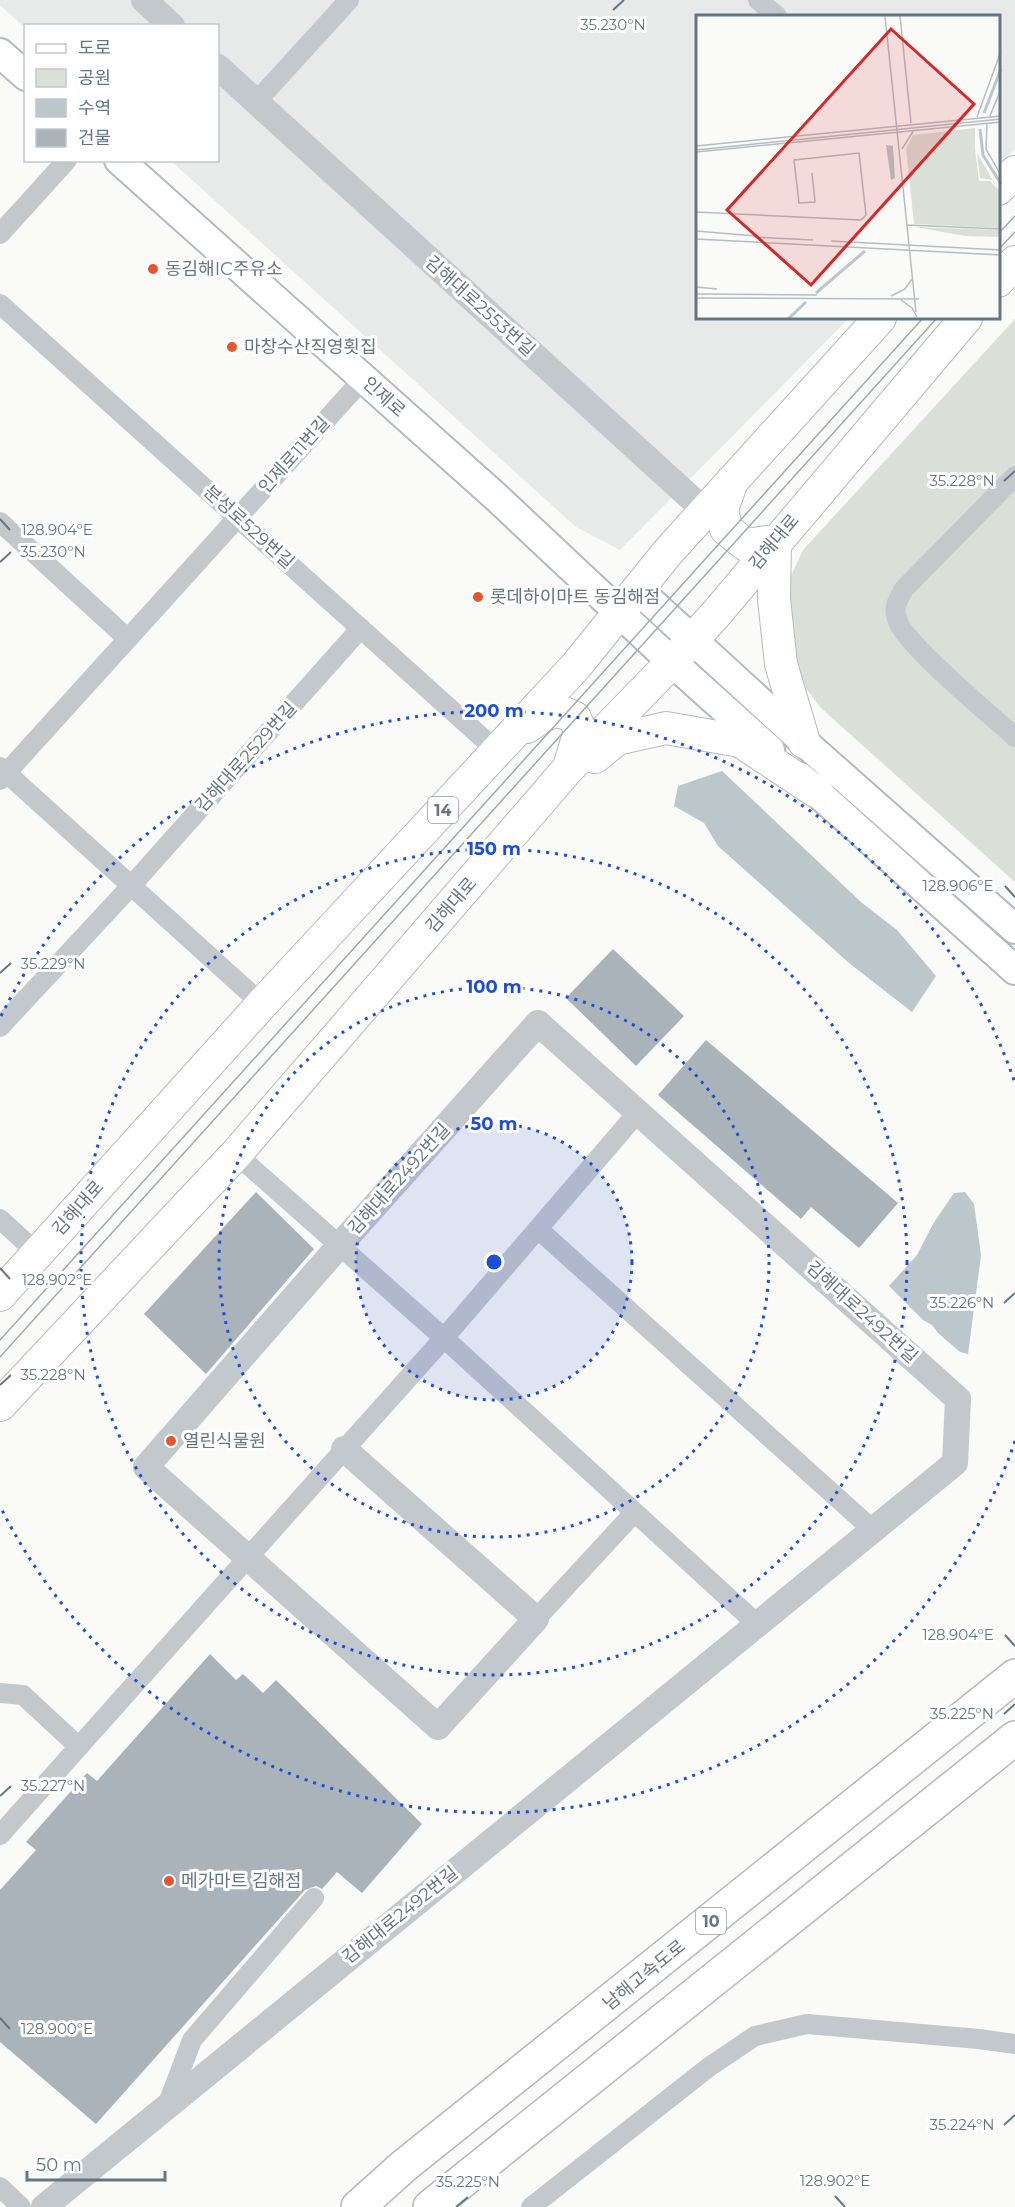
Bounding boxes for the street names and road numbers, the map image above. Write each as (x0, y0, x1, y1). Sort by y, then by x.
street label: 김해대로2553번길 (421, 251, 539, 361)
street label: 인제로 (358, 372, 410, 422)
street label: 인제로11번길 (254, 412, 334, 498)
street label: 분성로529번길 (199, 481, 299, 573)
street label: 김해대로 (744, 510, 804, 574)
street label: 김해대로2529번길 (191, 697, 301, 817)
road number: 14 (428, 797, 458, 823)
street label: 김해대로 (421, 873, 481, 937)
street label: 김해대로2492번길 (343, 1119, 455, 1239)
street label: 김해대로 (48, 1176, 108, 1240)
street label: 김해대로2492번길 (802, 1256, 922, 1368)
street label: 김해대로2492번길 (338, 1862, 462, 1968)
road number: 10 (696, 1908, 726, 1934)
street label: 남해고속도로 (598, 1935, 690, 2015)

